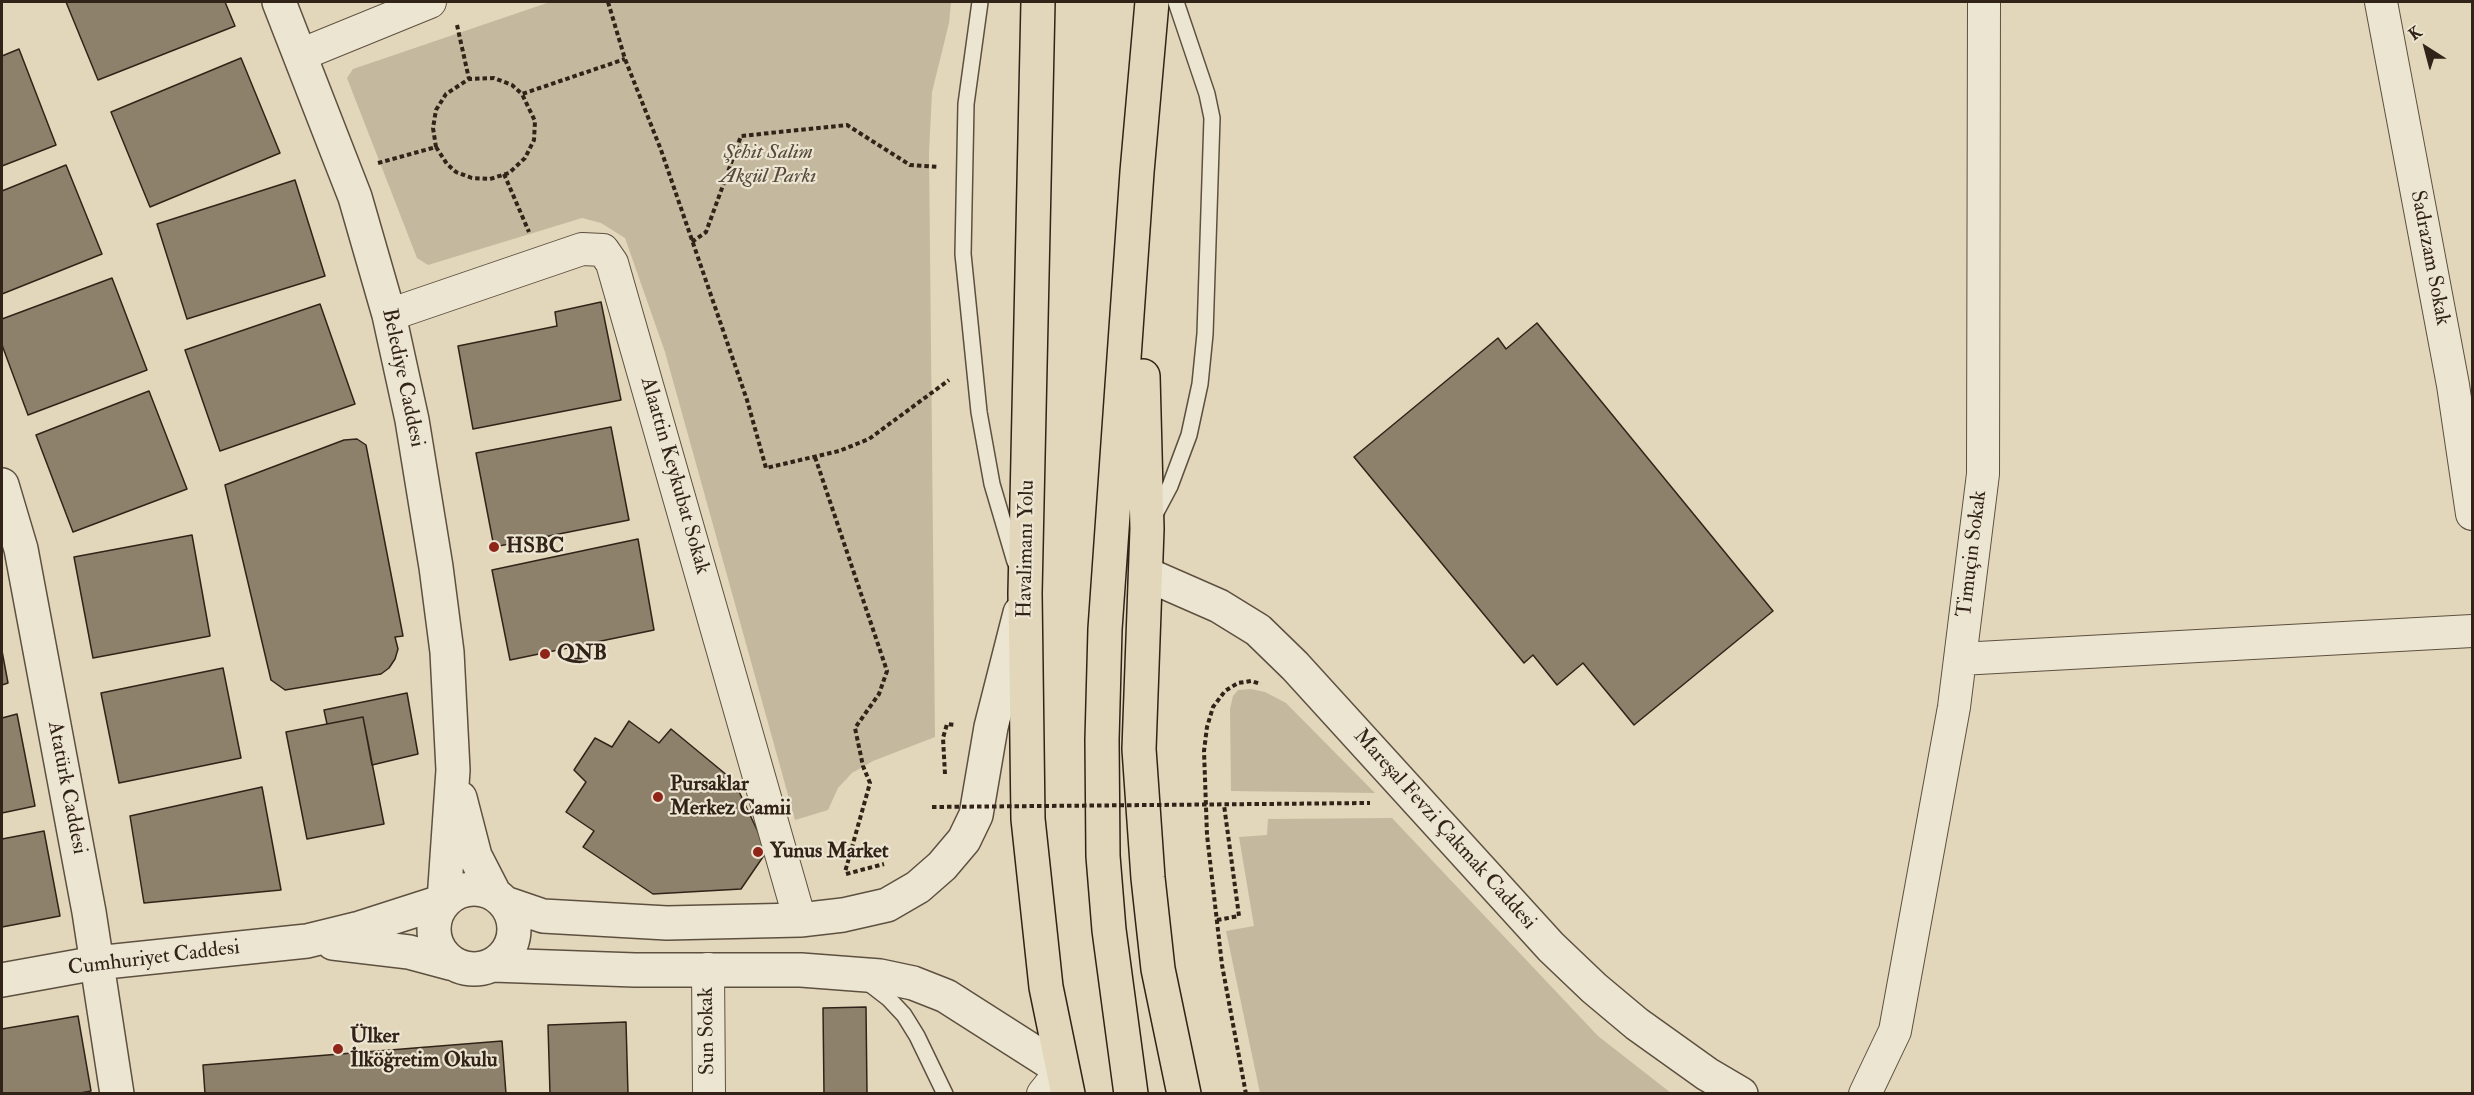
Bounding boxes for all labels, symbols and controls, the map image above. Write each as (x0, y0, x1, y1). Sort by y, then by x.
north arrow (2396, 18, 2456, 78)
text: K (2405, 22, 2426, 45)
park label: Şehit Salim Akgül Parkı (720, 140, 816, 190)
street label: Sadrazam Sokak (2404, 188, 2454, 328)
street label: Belediye Caddesi (375, 306, 429, 450)
street label: Alaattin Keykubat Sokak (634, 374, 714, 578)
street label: Havalimanı Yolu (1013, 480, 1041, 618)
street label: Timuçin Sokak (1953, 489, 1993, 619)
place label: HSBC (506, 534, 564, 560)
marker: HSBC (487, 540, 501, 554)
place label: QNB (557, 641, 607, 667)
marker: QNB (538, 647, 552, 661)
street label: Atatürk Caddesi (41, 719, 91, 857)
street label: Mareşal Fevzi Çakmak Caddesi (1347, 725, 1541, 935)
place label: Pursaklar Merkez Camii (670, 772, 791, 822)
marker: Pursaklar Merkez Camii (651, 790, 665, 804)
place label: Yunus Market (770, 839, 889, 865)
marker: Yunus Market (751, 845, 765, 859)
street label: Cumhuriyet Caddesi (67, 936, 241, 982)
street label: Sun Sokak (695, 987, 721, 1075)
place label: Ülker İlköğretim Okulu (350, 1024, 498, 1074)
marker: Ülker İlköğretim Okulu (331, 1042, 345, 1056)

